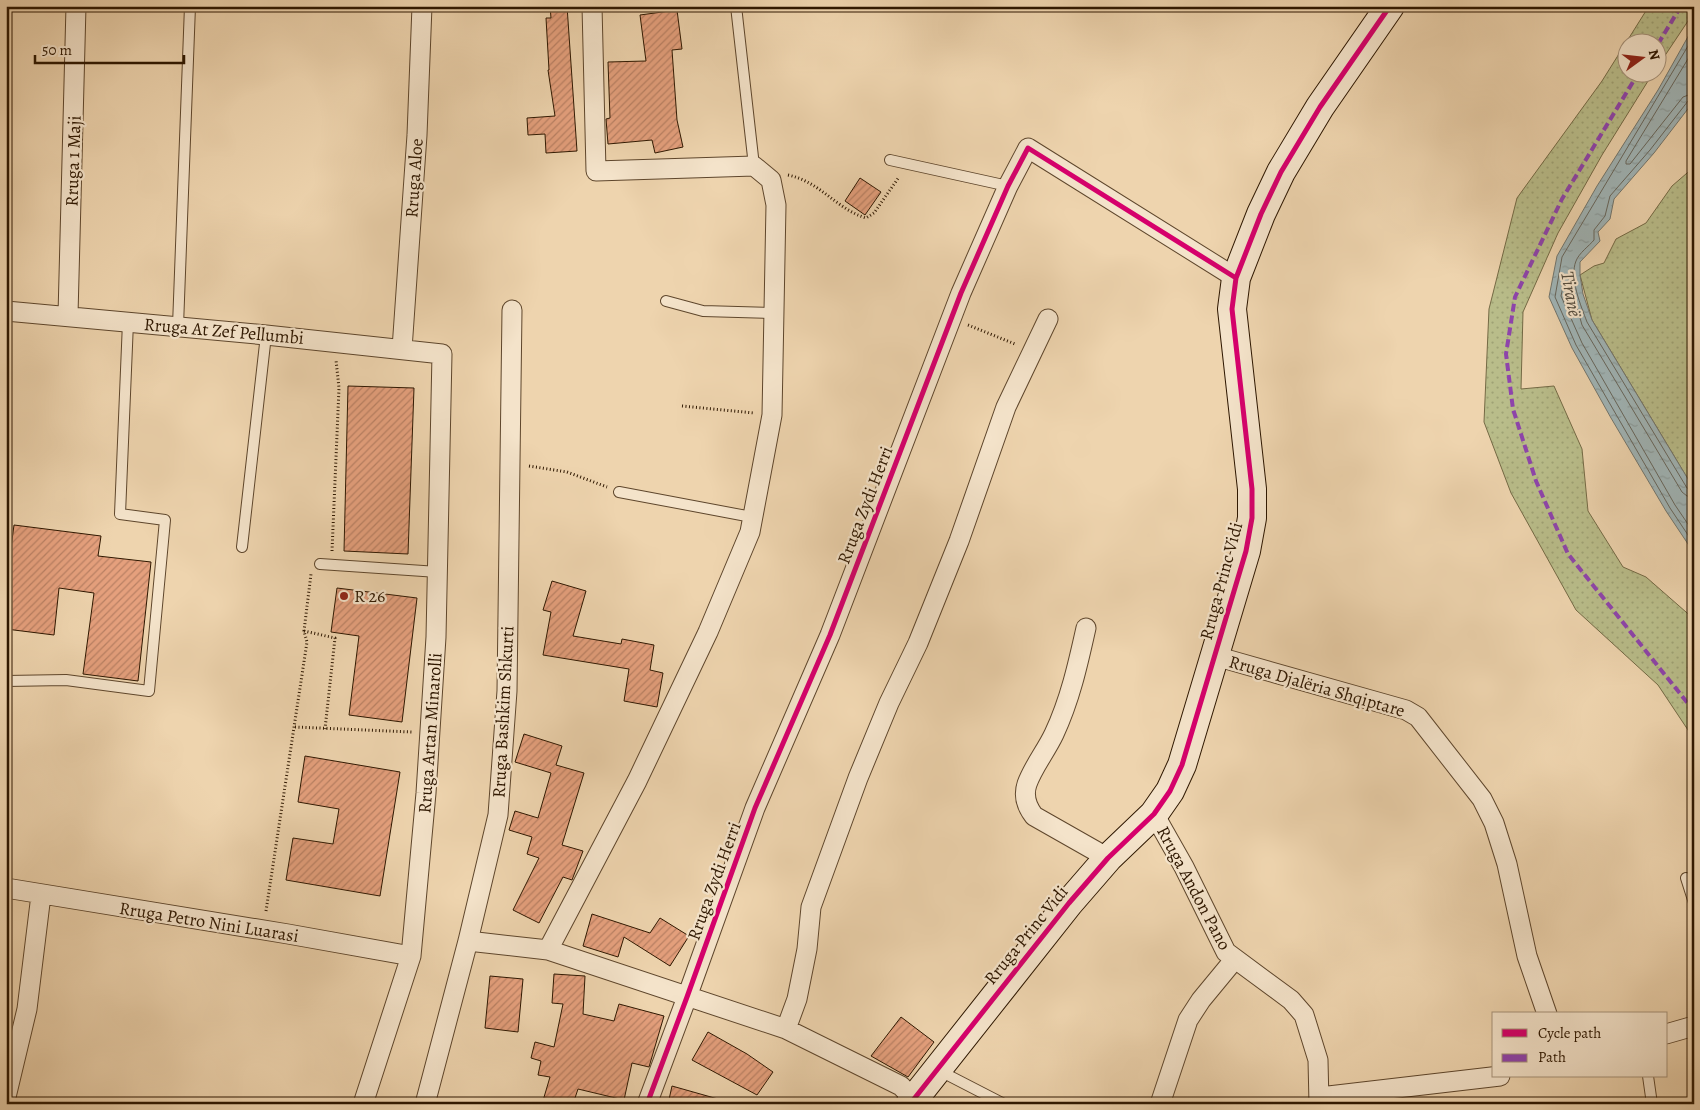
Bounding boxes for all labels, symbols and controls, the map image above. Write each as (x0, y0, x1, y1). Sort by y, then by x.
scale bar (35, 32, 184, 64)
north arrow (1618, 32, 1668, 82)
text: 50 m (42, 40, 72, 60)
text: N (1644, 47, 1665, 62)
street label: Rruga 1 Maji (59, 115, 87, 207)
street label: Rruga Aloe (399, 137, 429, 219)
water label: Tiranë (1554, 269, 1588, 320)
street label: Rruga At Zef Pellumbi (143, 312, 305, 350)
street label: Rruga Zydi Herri (832, 443, 898, 567)
street label: Rruga Princ Vidi (1194, 519, 1248, 643)
place label: R 26 (354, 584, 385, 608)
marker: R 26 (338, 590, 350, 602)
street label: Rruga Bashkim Shkurti (487, 625, 519, 799)
street label: Rruga Djalëria Shqiptare (1226, 649, 1408, 723)
street label: Rruga Artan Minarolli (412, 652, 448, 814)
street label: Rruga Zydi Herri (681, 819, 747, 943)
street label: Rruga Andon Pano (1151, 822, 1237, 954)
street label: Rruga Princ Vidi (979, 880, 1073, 990)
street label: Rruga Petro Nini Luarasi (117, 896, 301, 948)
legend (1492, 1012, 1668, 1078)
text: Cycle path (1538, 1023, 1601, 1043)
text: Path (1538, 1047, 1566, 1067)

